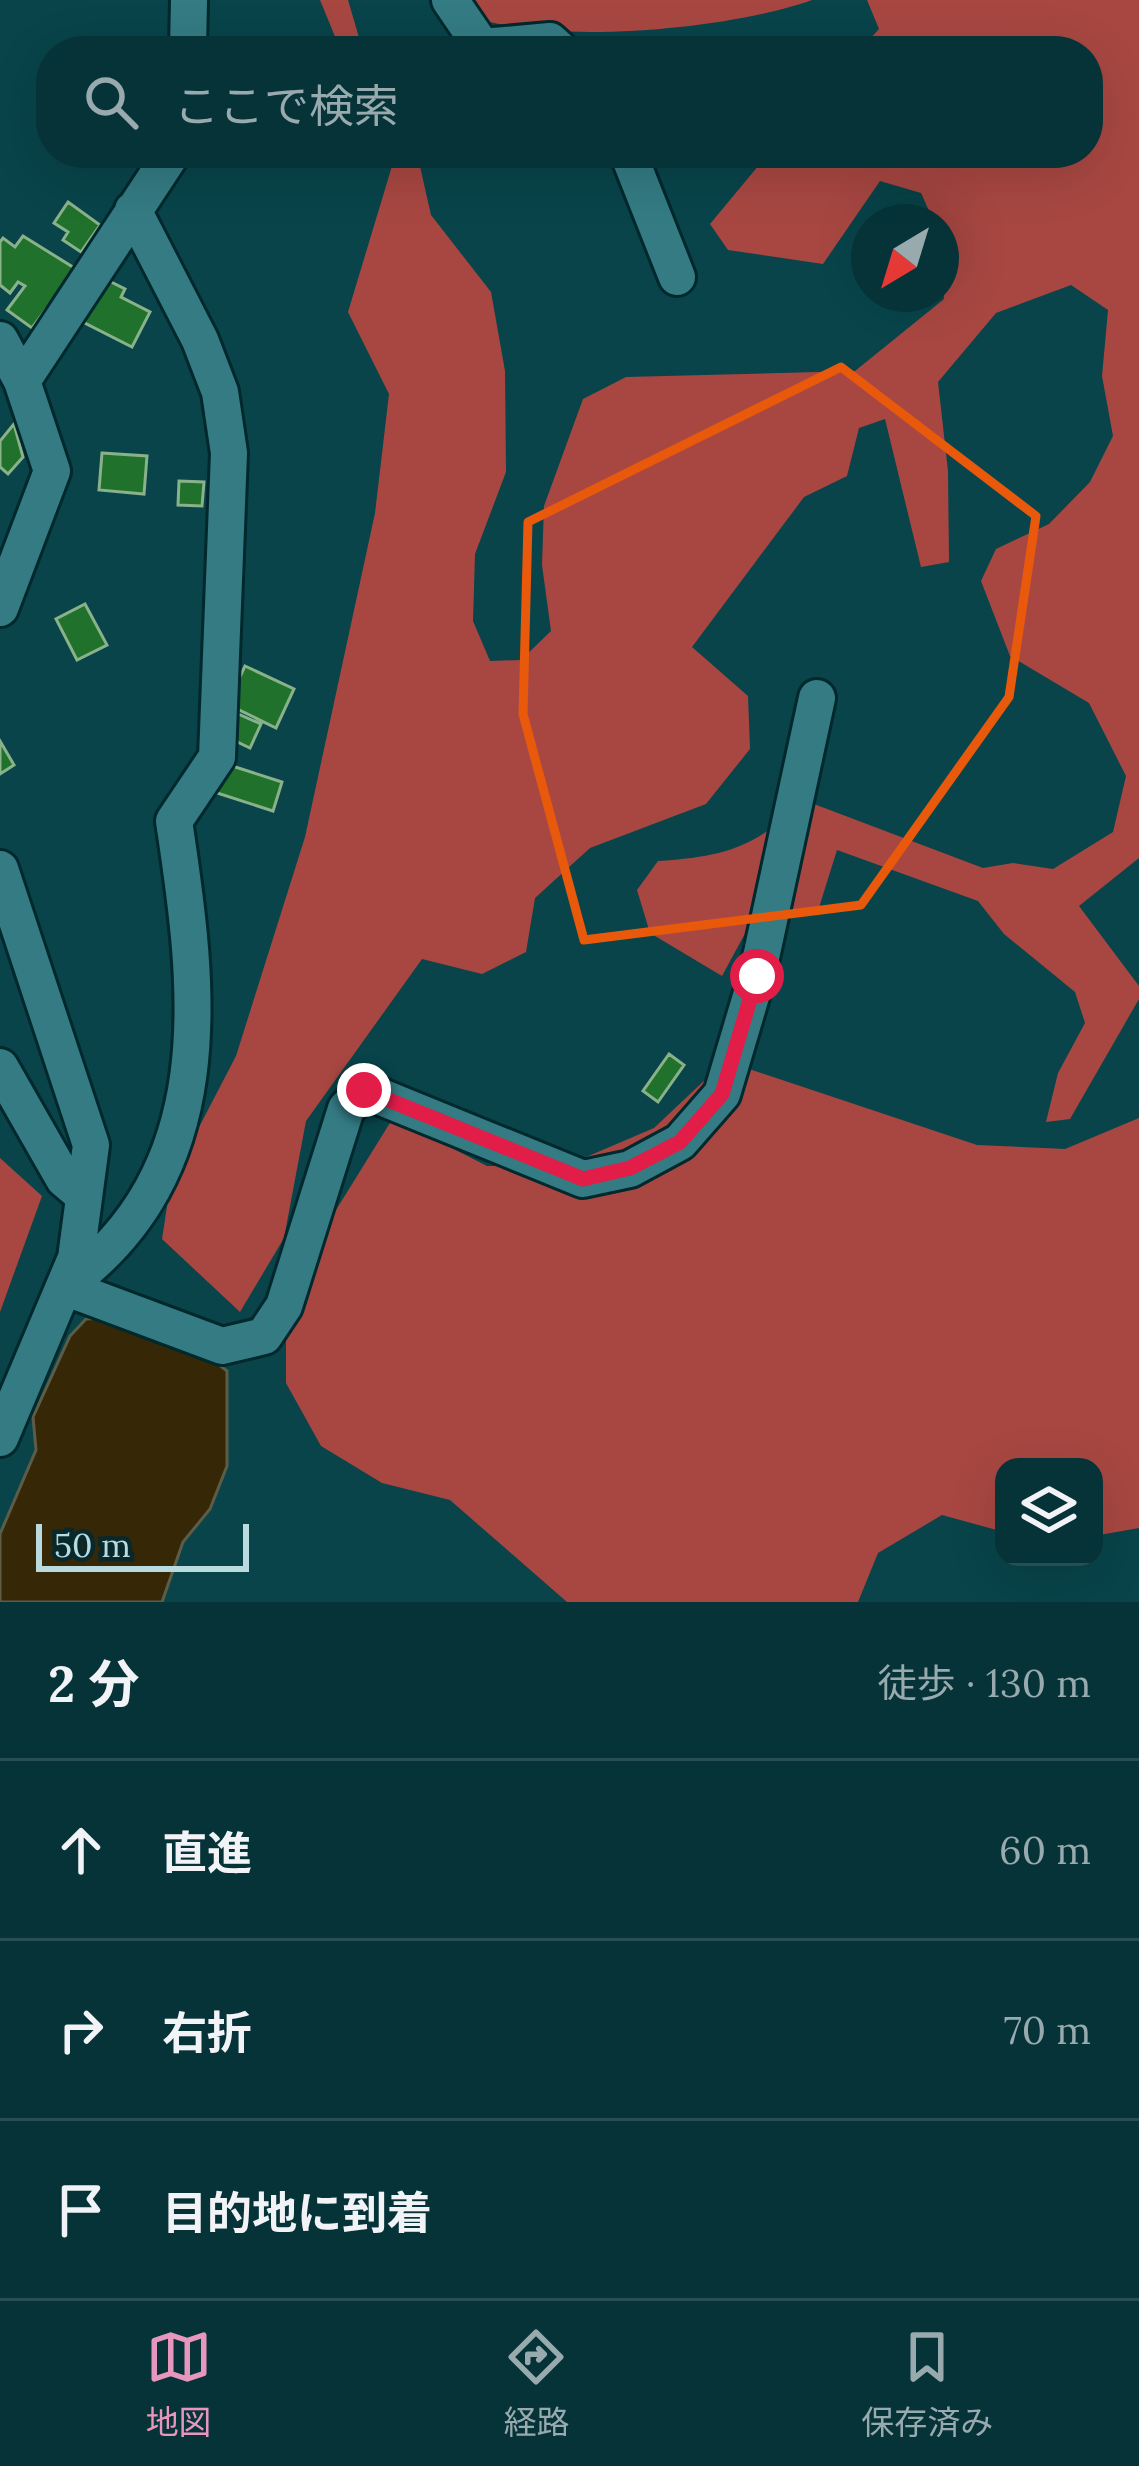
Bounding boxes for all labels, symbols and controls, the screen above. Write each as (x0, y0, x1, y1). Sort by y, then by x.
search box (36, 36, 1103, 168)
icon: search (78, 69, 144, 135)
text: ここで検索 (174, 77, 399, 134)
north arrow (851, 204, 959, 312)
route start (730, 949, 784, 1003)
route end (337, 1063, 391, 1117)
map controls (995, 1458, 1103, 1566)
button: layers (995, 1458, 1103, 1566)
scale bar (36, 1518, 249, 1571)
text: 50 m (54, 1524, 131, 1566)
text: 2 分 (48, 1651, 140, 1716)
text: 徒歩 · 130 m (877, 1658, 1091, 1708)
icon: ahead (48, 1817, 114, 1883)
text: 直進 (162, 1824, 252, 1881)
text: 60 m (999, 1825, 1091, 1875)
icon: right (48, 1997, 114, 2063)
text: 右折 (162, 2004, 252, 2061)
text: 70 m (1004, 2005, 1091, 2055)
icon: arrive (48, 2177, 114, 2243)
text: 目的地に到着 (162, 2184, 432, 2241)
tab: 地図 (146, 2324, 212, 2444)
tab: 経路 (503, 2324, 569, 2444)
tab: 保存済み (861, 2324, 993, 2444)

